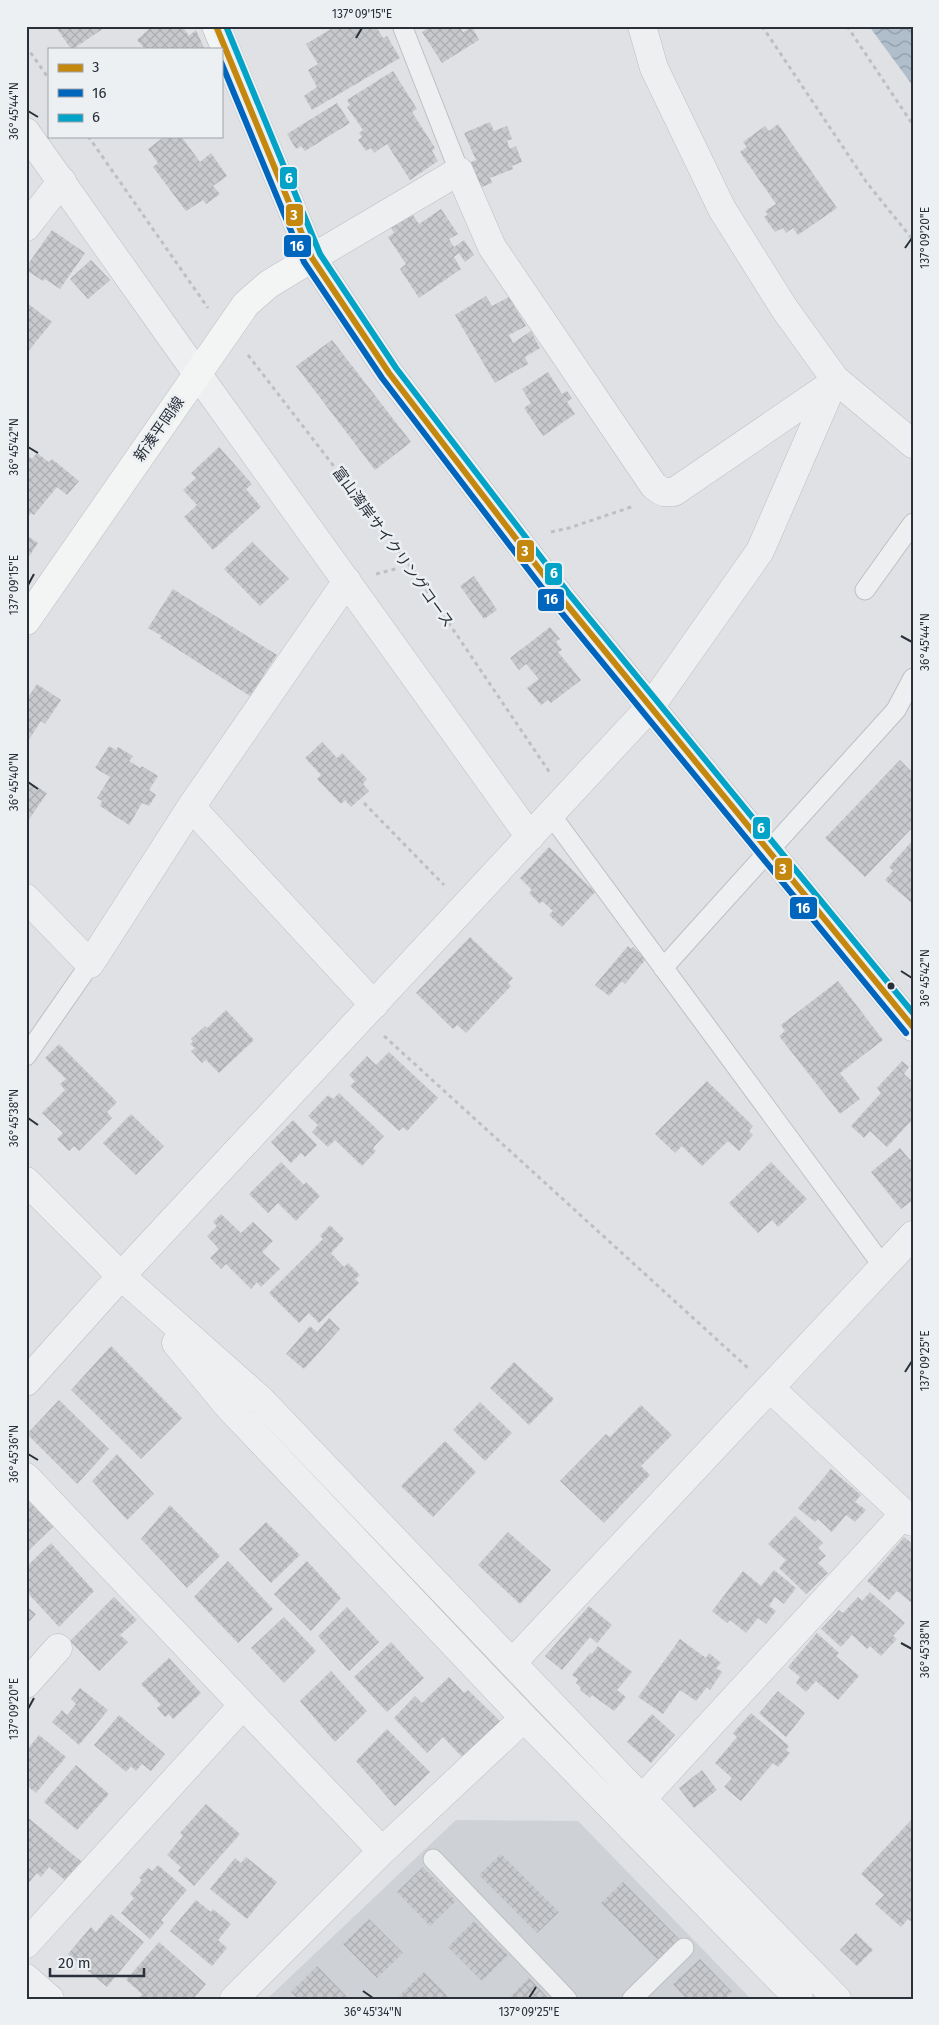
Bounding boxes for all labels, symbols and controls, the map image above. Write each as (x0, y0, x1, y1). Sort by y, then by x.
text: 137°09'15"E (332, 7, 392, 21)
legend (48, 48, 222, 138)
text: 3 (92, 58, 100, 76)
text: 36°45'44"N (7, 82, 21, 140)
text: 16 (92, 84, 107, 102)
text: 6 (92, 108, 100, 126)
line badge: 6 (279, 166, 298, 190)
text: 6 (285, 170, 293, 187)
line badge: 3 (285, 203, 304, 227)
text: 3 (289, 207, 298, 224)
text: 137°09'20"E (918, 207, 932, 269)
line badge: 16 (283, 234, 312, 258)
text: 16 (290, 238, 304, 255)
street label: 新湊平岡線 (130, 393, 188, 465)
text: 36°45'42"N (7, 418, 21, 476)
street label: 富山湾岸サイクリングコース (329, 463, 457, 631)
line badge: 3 (516, 539, 535, 563)
text: 3 (520, 543, 529, 560)
text: 137°09'15"E (7, 555, 21, 615)
line badge: 6 (544, 562, 563, 586)
text: 6 (550, 565, 558, 582)
line badge: 16 (537, 588, 565, 612)
text: 16 (544, 591, 558, 608)
text: 36°45'44"N (918, 613, 932, 671)
text: 36°45'40"N (7, 753, 21, 811)
line badge: 6 (752, 816, 771, 840)
text: 6 (757, 820, 765, 837)
line badge: 3 (774, 857, 793, 881)
text: 3 (778, 861, 787, 878)
line badge: 16 (789, 896, 818, 920)
text: 16 (796, 900, 810, 917)
text: 36°45'42"N (918, 949, 932, 1007)
unlabelled marker (886, 981, 896, 991)
text: 36°45'38"N (7, 1089, 21, 1147)
text: 137°09'25"E (918, 1330, 932, 1392)
text: 36°45'36"N (7, 1425, 21, 1483)
text: 36°45'38"N (918, 1620, 932, 1678)
text: 137°09'20"E (7, 1678, 21, 1740)
scale bar (50, 1945, 144, 1977)
text: 20 m (58, 1954, 91, 1972)
text: 36°45'34"N (344, 2005, 402, 2019)
text: 137°09'25"E (498, 2005, 560, 2019)

